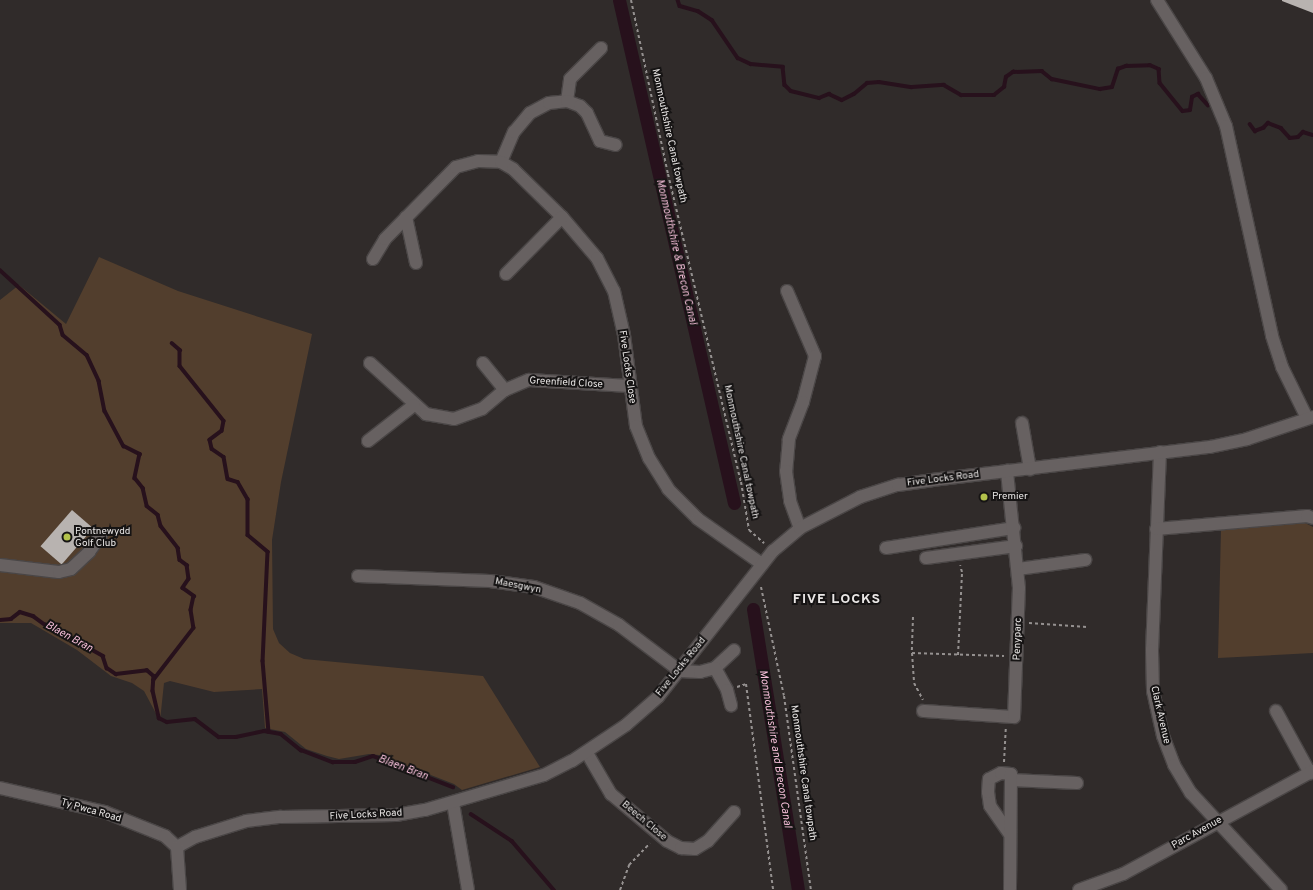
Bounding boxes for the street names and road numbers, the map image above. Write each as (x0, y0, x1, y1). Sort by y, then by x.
street label: Monmouthshire Canal towpath (649, 68, 689, 204)
street label: Five Locks Close (616, 330, 638, 404)
street label: Greenfield Close (529, 375, 603, 391)
street label: Monmouthshire Canal towpath (721, 384, 761, 520)
street label: Five Locks Road (906, 469, 980, 489)
street label: Maesgwyn (494, 576, 542, 596)
street label: Penyparc (1011, 617, 1025, 661)
street label: Five Locks Road (653, 635, 709, 699)
street label: Clark Avenue (1147, 685, 1173, 745)
street label: Monmouthshire Canal towpath (788, 704, 818, 842)
street label: Ty Pwca Road (59, 797, 123, 825)
street label: Beech Close (619, 799, 669, 843)
street label: Five Locks Road (329, 807, 403, 823)
street label: Parc Avenue (1170, 814, 1224, 852)

